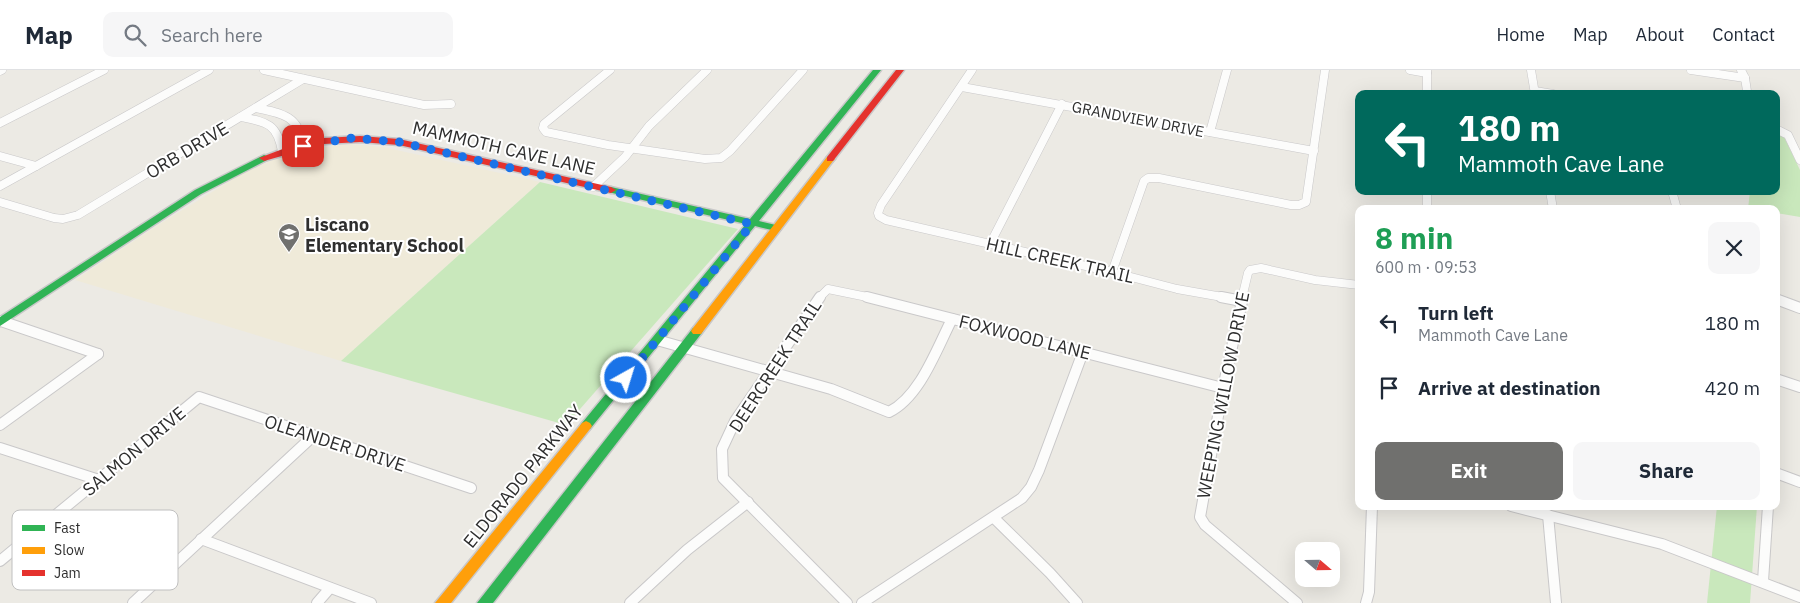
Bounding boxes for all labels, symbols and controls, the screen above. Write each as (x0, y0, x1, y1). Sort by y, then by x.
search box (103, 12, 453, 57)
text: Map (25, 19, 73, 51)
icon: search (121, 21, 149, 49)
text: Search here (161, 23, 263, 47)
text: Home (1497, 23, 1545, 46)
text: Map (1573, 23, 1608, 46)
text: About (1636, 23, 1684, 46)
text: Contact (1712, 23, 1775, 46)
street label: GRANDVIEW DRIVE (1070, 97, 1206, 141)
text: 180 m (1458, 105, 1561, 151)
icon: left (1375, 110, 1440, 175)
street label: ORB DRIVE (141, 116, 233, 184)
street label: MAMMOTH CAVE LANE (410, 116, 598, 180)
pin (282, 125, 324, 167)
icon: arrive (289, 132, 317, 160)
text: Mammoth Cave Lane (1458, 149, 1664, 178)
place label: Liscano Elementary School (305, 213, 464, 257)
text: 8 min (1375, 218, 1453, 257)
school or university icon: Liscano Elementary School (277, 222, 301, 253)
button: close (1708, 222, 1760, 274)
street label: HILL CREEK TRAIL (984, 232, 1136, 288)
text: 600 m · 09:53 (1375, 257, 1477, 277)
street label: WEEPING WILLOW DRIVE (1192, 289, 1254, 501)
street label: DEERCREEK TRAIL (724, 295, 826, 437)
text: Turn left (1418, 301, 1494, 325)
street label: FOXWOOD LANE (957, 309, 1093, 365)
icon: left (1375, 309, 1403, 337)
text: 180 m (1705, 311, 1760, 335)
text: Mammoth Cave Lane (1418, 325, 1568, 345)
position arrow (599, 351, 651, 403)
icon: arrive (1375, 374, 1403, 402)
text: Arrive at destination (1418, 376, 1601, 400)
text: 420 m (1705, 376, 1760, 400)
street label: ELDORADO PARKWAY (458, 399, 588, 552)
street label: SALMON DRIVE (78, 401, 190, 501)
street label: OLEANDER DRIVE (261, 409, 409, 477)
button: Exit (1375, 442, 1563, 500)
button: Share (1573, 442, 1760, 500)
legend (12, 510, 178, 590)
text: Fast (54, 519, 80, 537)
text: Slow (54, 541, 85, 559)
north arrow (1295, 542, 1340, 588)
map controls (1295, 542, 1340, 587)
text: Jam (54, 564, 81, 582)

